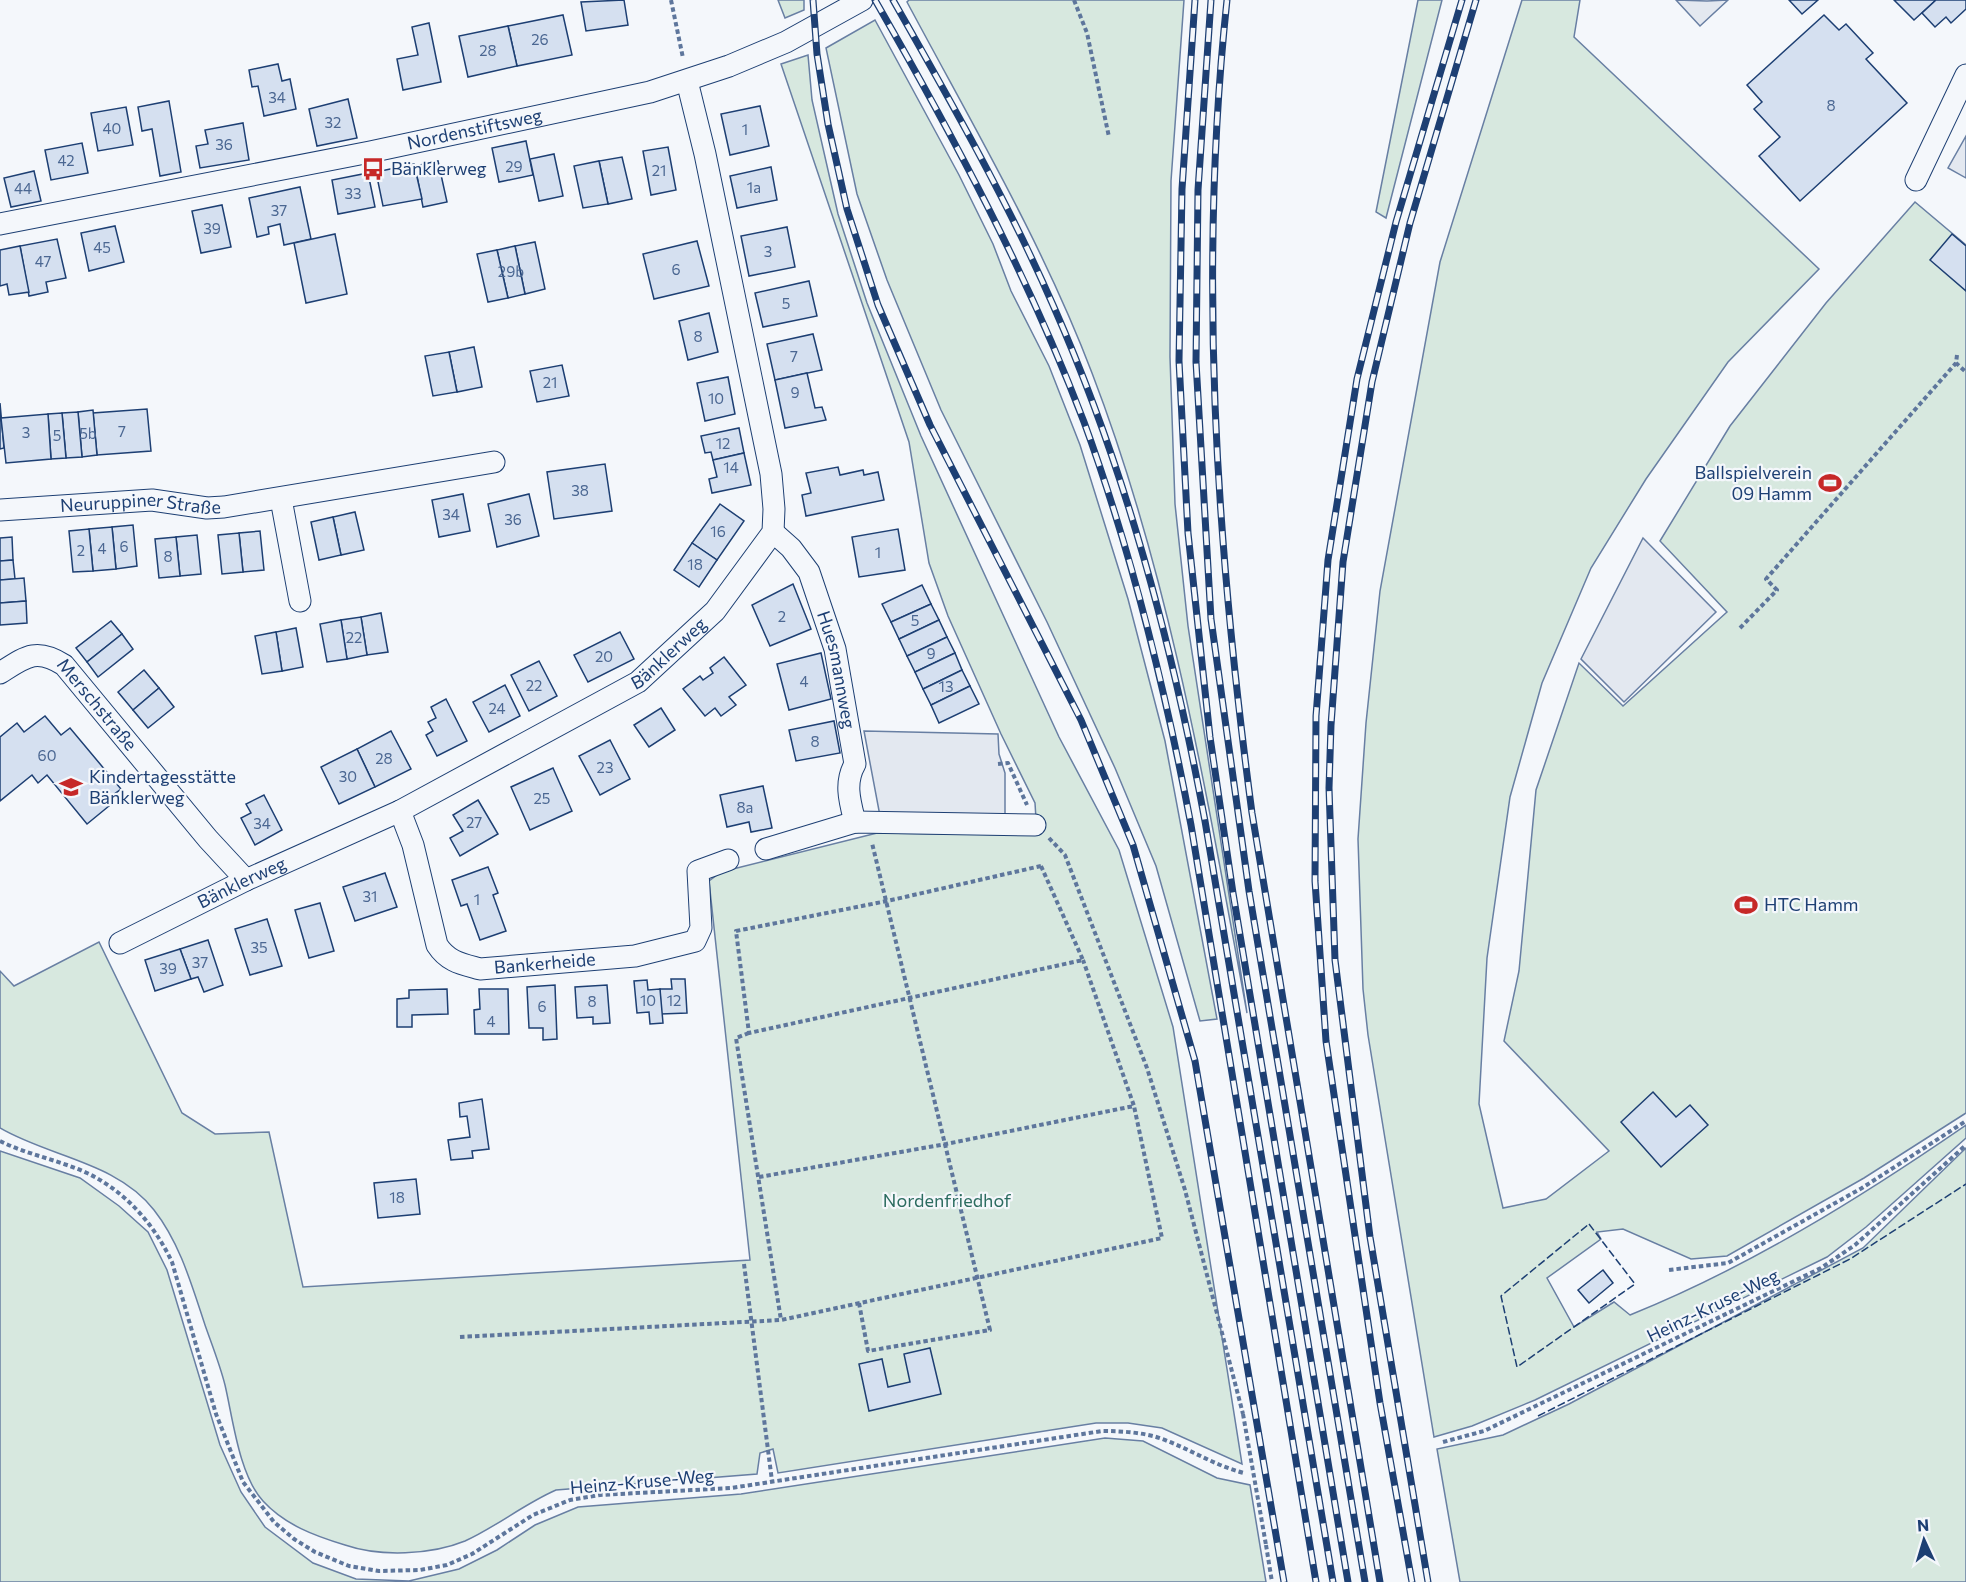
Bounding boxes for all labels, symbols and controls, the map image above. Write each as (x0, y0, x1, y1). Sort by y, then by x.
house number: 26 (531, 30, 549, 48)
house number: 28 (479, 41, 497, 59)
house number: 34 (268, 88, 286, 106)
house number: 8 (1826, 96, 1836, 114)
street label: Nordenstiftsweg (405, 103, 544, 154)
house number: 32 (325, 113, 341, 131)
house number: 40 (103, 119, 121, 137)
house number: 1 (742, 120, 748, 138)
house number: 36 (215, 135, 233, 153)
house number: 42 (57, 151, 75, 169)
bus stop icon: Bänklerweg (360, 156, 386, 182)
place label: Bänklerweg (391, 157, 487, 179)
house number: 29 (505, 157, 523, 175)
house number: 21 (652, 161, 666, 179)
house number: 1a (747, 178, 761, 196)
house number: 44 (14, 179, 32, 197)
house number: 33 (344, 184, 362, 202)
house number: 37 (271, 201, 287, 219)
house number: 39 (203, 219, 221, 237)
house number: 45 (93, 238, 111, 256)
house number: 3 (764, 242, 772, 260)
house number: 47 (35, 252, 51, 270)
house number: 6 (671, 260, 681, 278)
house number: 29b (498, 262, 524, 280)
house number: 5 (782, 294, 790, 312)
house number: 8 (693, 327, 703, 345)
house number: 7 (790, 347, 798, 365)
house number: 21 (543, 373, 557, 391)
house number: 9 (790, 383, 800, 401)
house number: 10 (708, 389, 724, 407)
house number: 7 (118, 422, 126, 440)
house number: 3 (22, 423, 30, 441)
house number: 5b (79, 424, 97, 442)
house number: 5 (53, 426, 61, 444)
house number: 12 (716, 434, 730, 452)
house number: 14 (723, 458, 739, 476)
place label: Ballspielverein 09 Hamm (1695, 461, 1812, 504)
sports icon: Ballspielverein 09 Hamm (1817, 470, 1843, 496)
house number: 38 (571, 481, 589, 499)
street label: Neuruppiner Straße (59, 488, 221, 519)
house number: 34 (442, 505, 460, 523)
house number: 36 (504, 510, 522, 528)
house number: 16 (710, 522, 726, 540)
house number: 6 (119, 537, 129, 555)
house number: 4 (98, 539, 107, 557)
house number: 2 (77, 541, 85, 559)
house number: 1 (875, 543, 881, 561)
house number: 8 (163, 547, 173, 565)
house number: 18 (687, 555, 703, 573)
house number: 2 (778, 607, 786, 625)
street label: Huesmannweg (813, 608, 861, 731)
house number: 5 (911, 611, 919, 629)
street label: Bänklerweg (627, 612, 711, 694)
house number: 22 (346, 628, 362, 646)
house number: 9 (926, 644, 936, 662)
house number: 20 (595, 647, 613, 665)
street label: Merschstraße (53, 653, 142, 755)
house number: 4 (800, 672, 809, 690)
house number: 22 (526, 676, 542, 694)
house number: 13 (939, 677, 953, 695)
house number: 24 (488, 699, 506, 717)
house number: 8 (810, 732, 820, 750)
house number: 60 (38, 746, 56, 764)
house number: 28 (375, 749, 393, 767)
house number: 23 (597, 758, 613, 776)
place label: Kindertagesstätte Bänklerweg (89, 765, 236, 808)
house number: 30 (339, 767, 357, 785)
school or university icon: Kindertagesstätte Bänklerweg (58, 774, 84, 800)
house number: 25 (534, 789, 550, 807)
house number: 8a (737, 798, 753, 816)
house number: 27 (466, 813, 482, 831)
house number: 34 (253, 814, 271, 832)
street label: Bänklerweg (193, 851, 290, 913)
house number: 31 (363, 887, 377, 905)
house number: 1 (474, 890, 480, 908)
sports icon: HTC Hamm (1733, 892, 1759, 918)
place label: HTC Hamm (1764, 893, 1859, 915)
house number: 35 (250, 938, 268, 956)
street label: Bankerheide (493, 947, 596, 978)
house number: 37 (192, 953, 208, 971)
house number: 39 (159, 959, 177, 977)
house number: 10 (640, 991, 656, 1009)
house number: 12 (667, 991, 681, 1009)
house number: 8 (587, 992, 597, 1010)
house number: 6 (537, 997, 547, 1015)
house number: 4 (487, 1012, 496, 1030)
house number: 18 (389, 1188, 405, 1206)
park label: Nordenfriedhof (883, 1189, 1012, 1211)
street label: Heinz-Kruse-Weg (1643, 1263, 1783, 1347)
street label: Heinz-Kruse-Weg (569, 1464, 715, 1498)
north arrow (1894, 1510, 1954, 1570)
text: N (1916, 1515, 1930, 1534)

